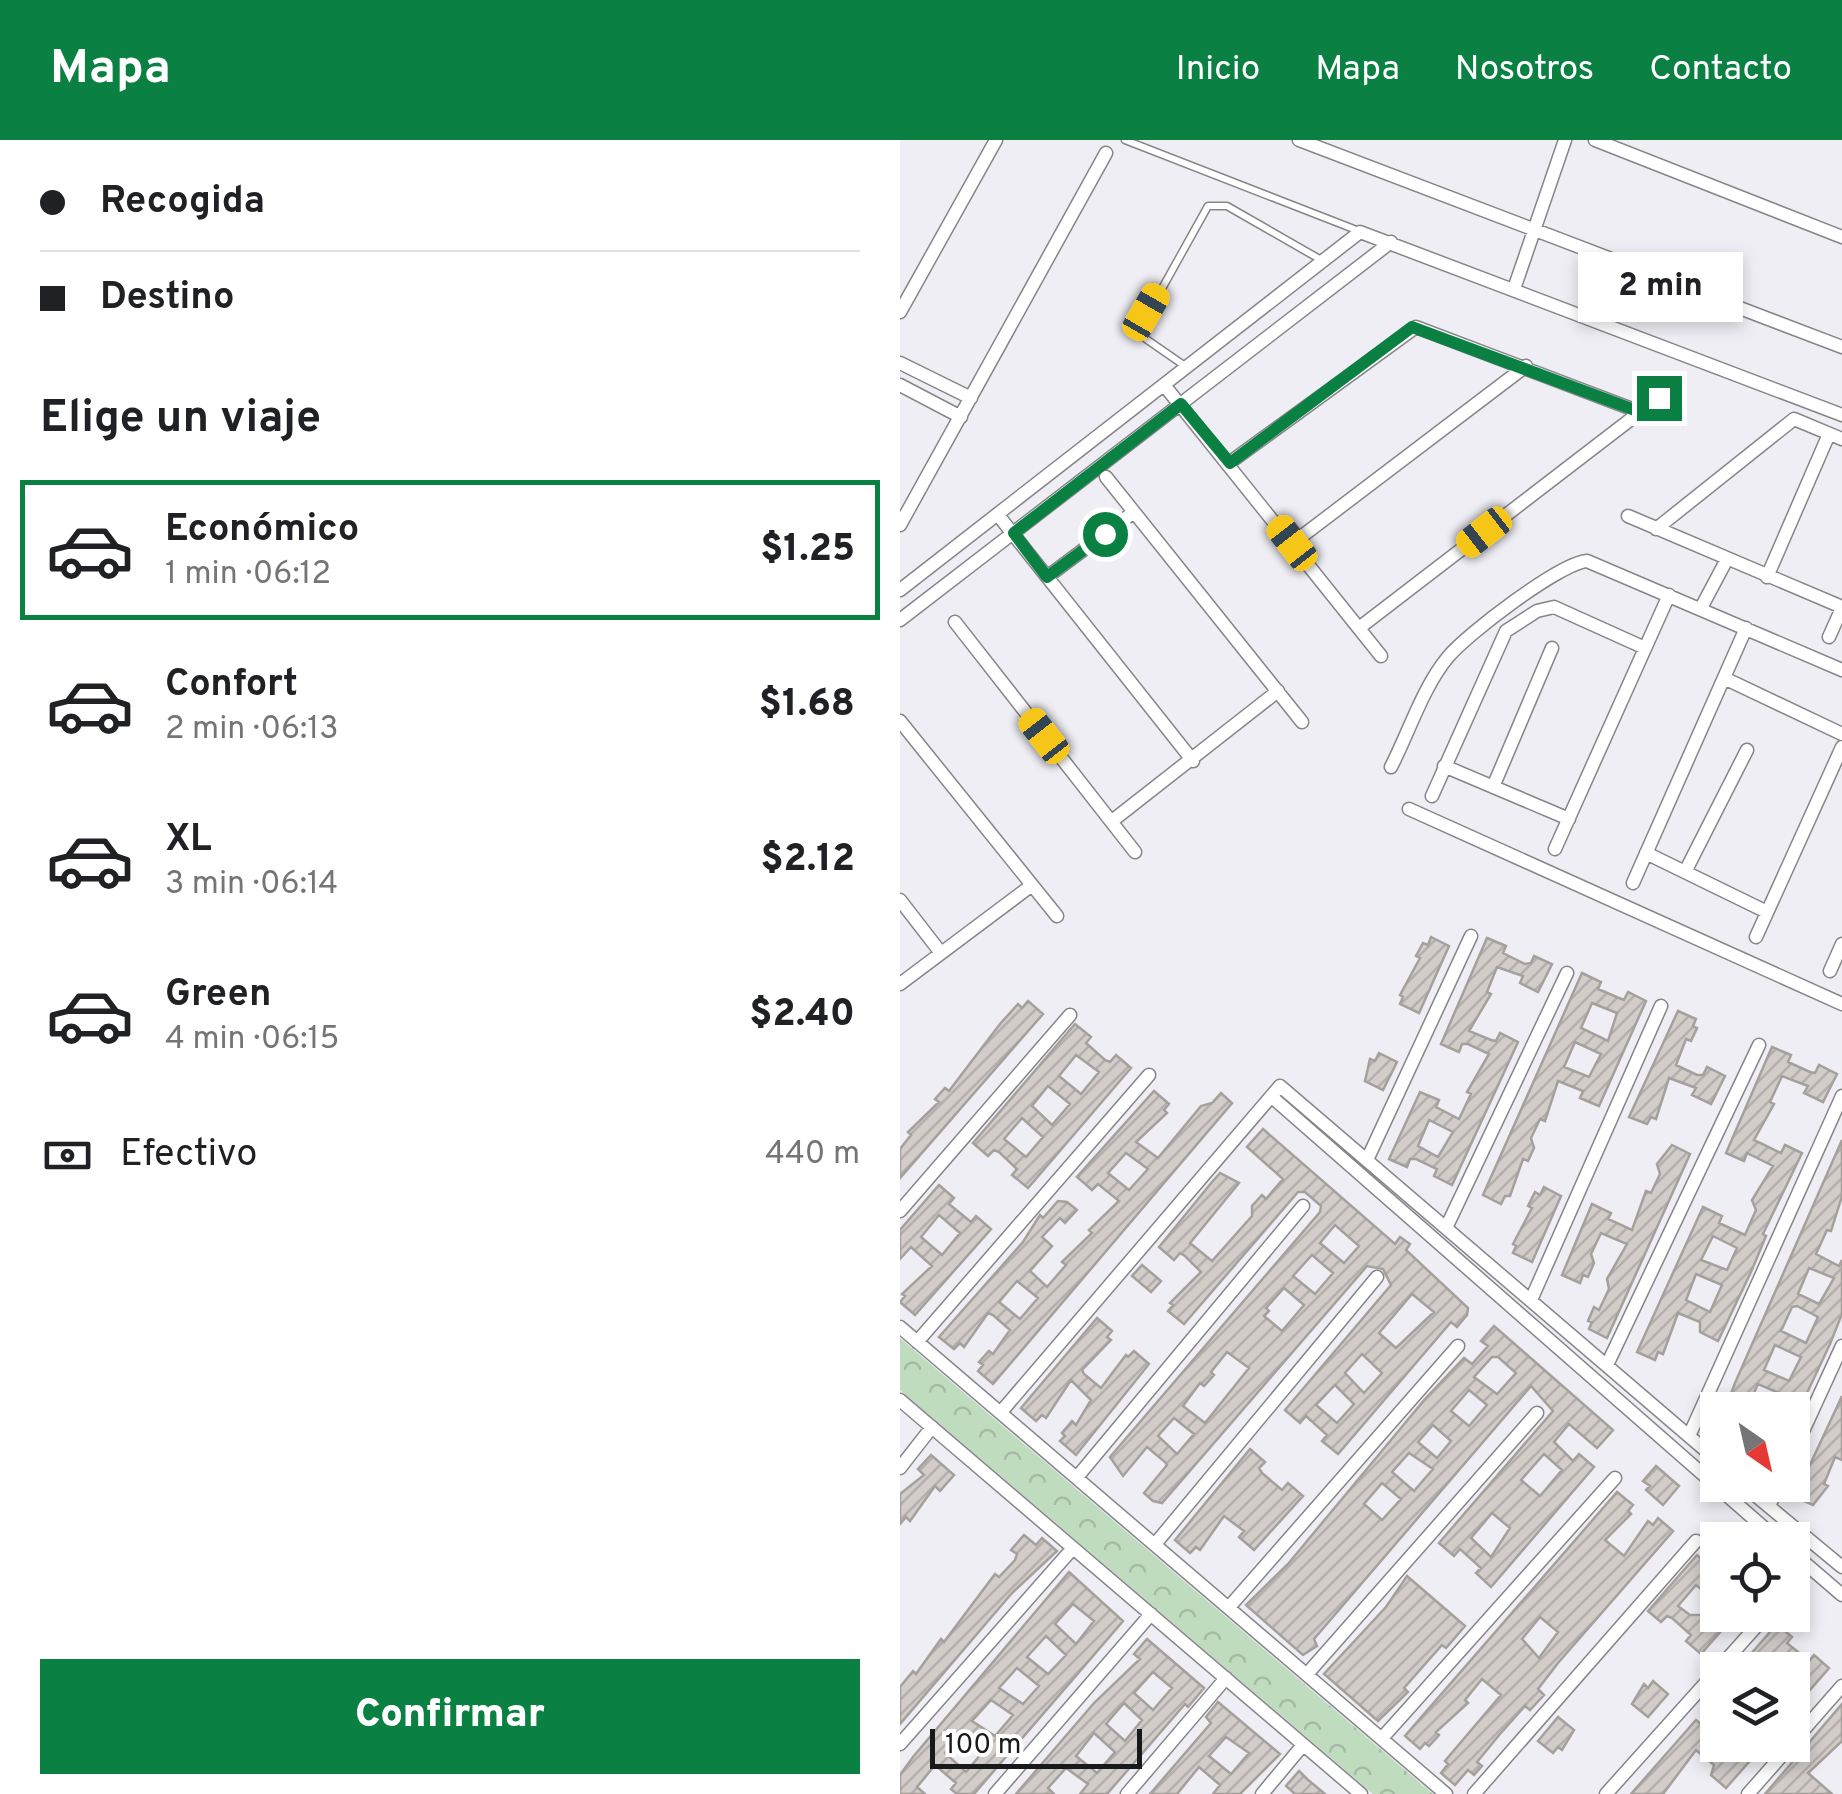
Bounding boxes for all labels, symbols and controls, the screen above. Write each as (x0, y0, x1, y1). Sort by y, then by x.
text: Mapa (50, 40, 171, 100)
text: Inicio (1176, 48, 1260, 92)
text: Mapa (1315, 48, 1400, 92)
text: Nosotros (1455, 48, 1594, 92)
text: Contacto (1649, 48, 1792, 92)
text: Recogida (100, 178, 265, 227)
callout: 2 min (1576, 253, 1742, 323)
text: 2 min (1618, 267, 1703, 307)
text: Destino (100, 274, 235, 323)
car (1118, 279, 1174, 345)
route end (1637, 376, 1682, 421)
text: Elige un viaje (40, 391, 321, 448)
car (1451, 502, 1517, 562)
icon: car (45, 505, 135, 595)
text: Económico (165, 506, 359, 555)
car (1262, 510, 1322, 576)
route start (1083, 512, 1128, 557)
text: $1.25 (760, 526, 855, 575)
text: 1 min · 06:12 (165, 555, 331, 595)
icon: car (45, 660, 135, 750)
text: Confort (165, 661, 298, 710)
text: $1.68 (759, 681, 855, 730)
car (1014, 703, 1074, 769)
text: 2 min · 06:13 (165, 710, 338, 750)
icon: car (45, 815, 135, 905)
text: XL (165, 816, 212, 865)
text: $2.12 (760, 836, 855, 885)
text: 3 min · 06:14 (165, 865, 338, 905)
icon: car (45, 970, 135, 1060)
text: Green (165, 971, 271, 1020)
text: $2.40 (749, 991, 855, 1040)
text: 4 min · 06:15 (165, 1020, 339, 1060)
icon: cash (40, 1128, 95, 1183)
text: Efectivo (120, 1131, 258, 1180)
text: 440 m (765, 1135, 860, 1175)
north arrow (1700, 1392, 1810, 1502)
map controls (1700, 1392, 1810, 1762)
button: locate (1700, 1522, 1810, 1632)
button: layers (1700, 1652, 1810, 1762)
button: Confirmar (40, 1659, 860, 1774)
scale bar (930, 1724, 1142, 1768)
text: 100 m (945, 1728, 1021, 1764)

